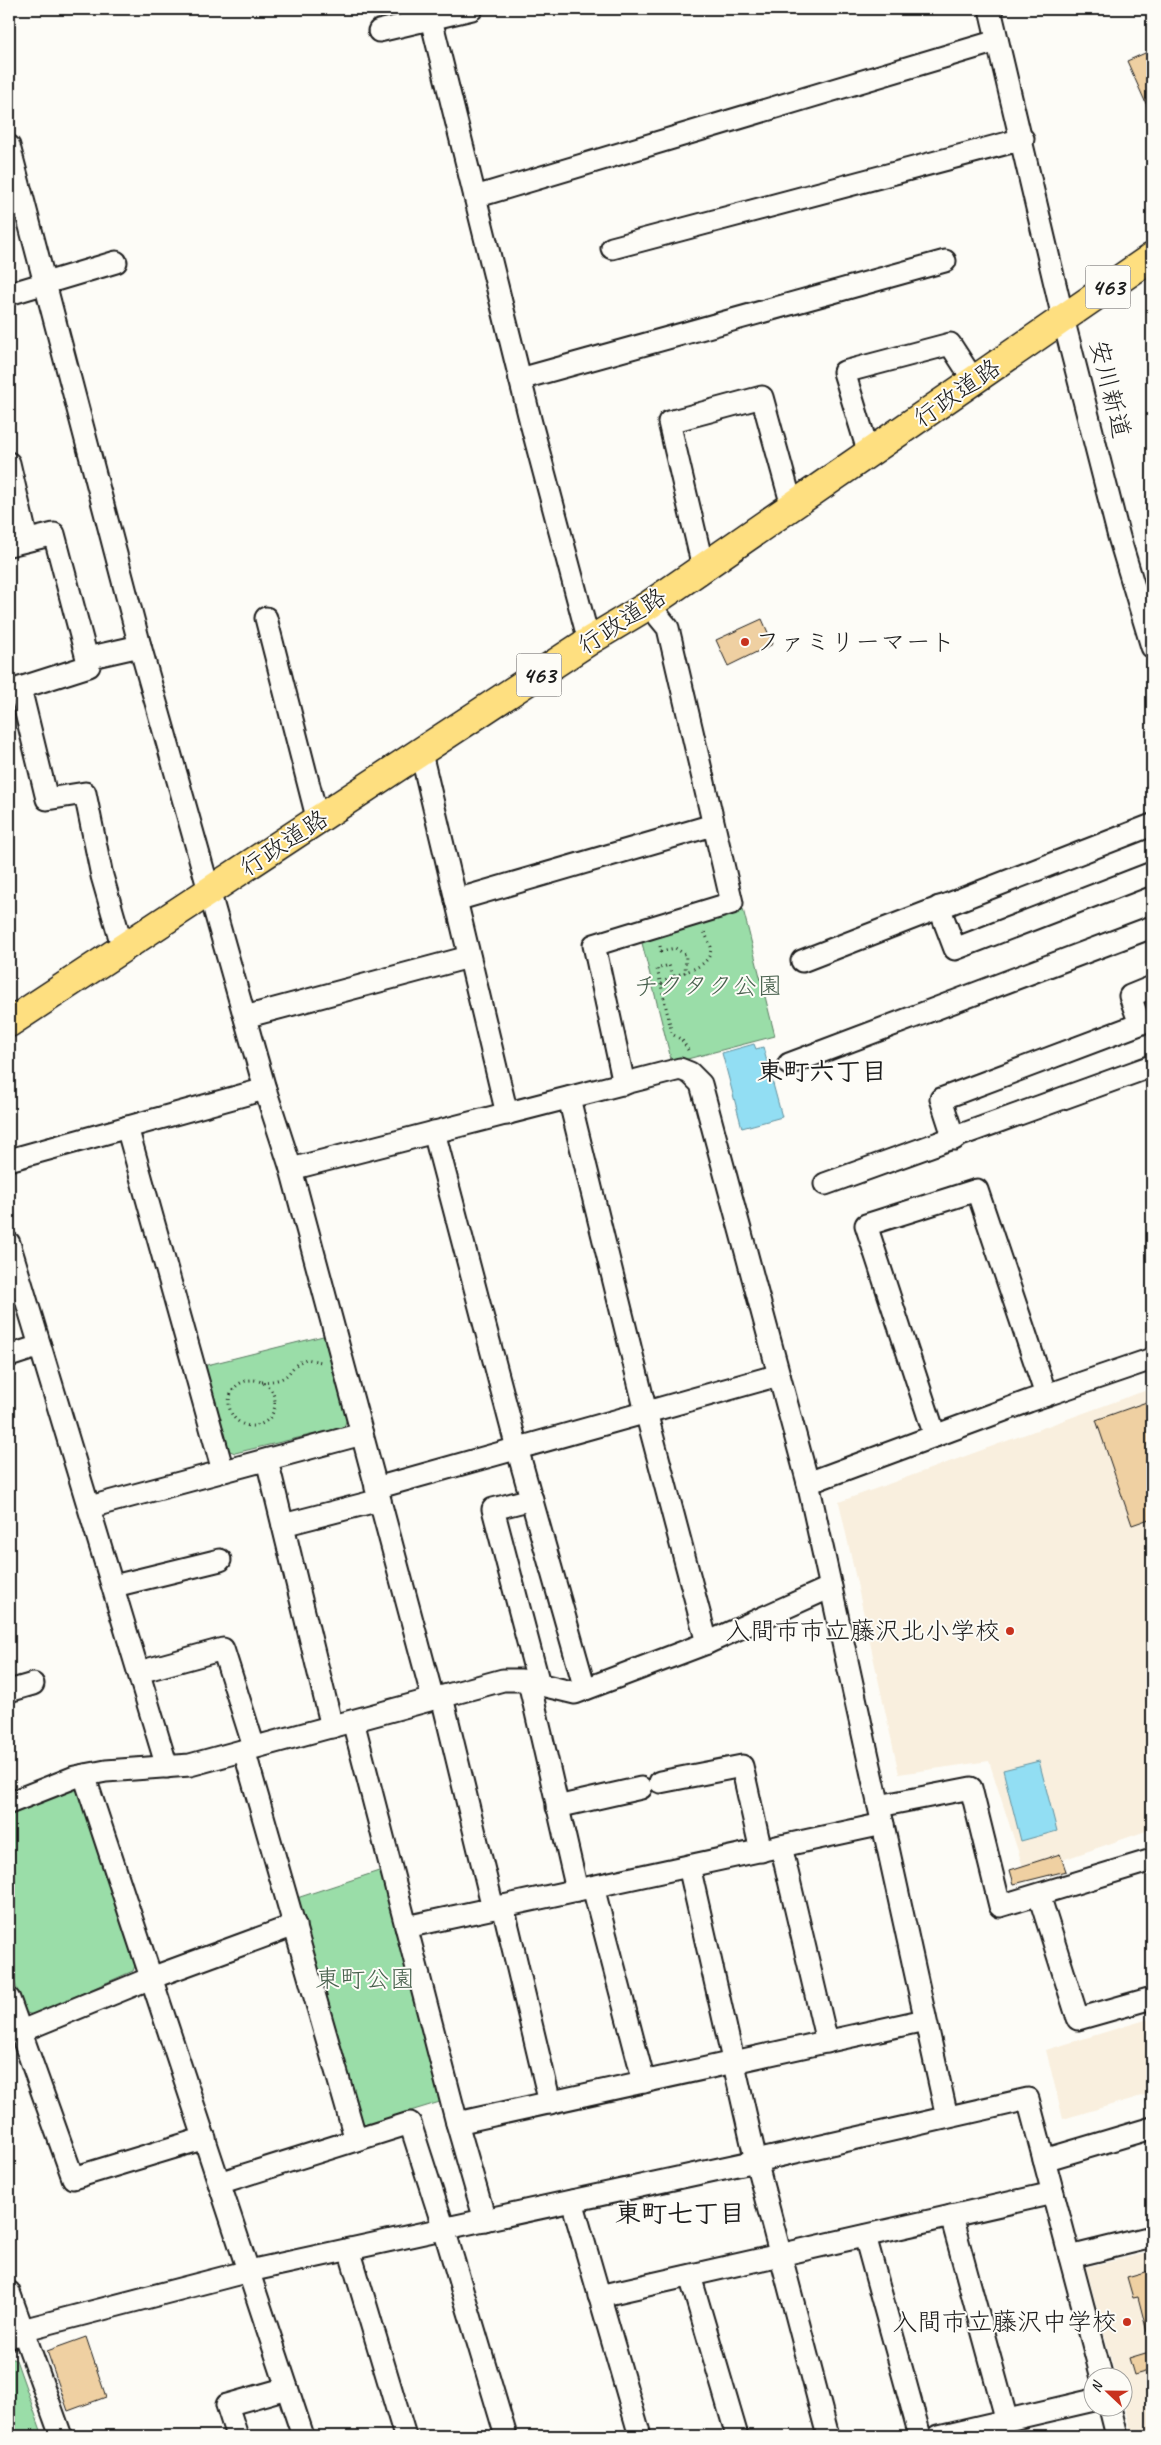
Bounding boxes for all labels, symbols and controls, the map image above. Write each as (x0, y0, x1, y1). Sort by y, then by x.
road number: 463 (1086, 266, 1130, 308)
street label: 安川新道 (1082, 337, 1138, 441)
street label: 行政道路 (907, 351, 1007, 435)
street label: 行政道路 (571, 580, 673, 662)
place label: ファミリーマート (755, 626, 956, 658)
marker: ファミリーマート (739, 636, 751, 648)
road number: 463 (516, 654, 562, 696)
street label: 行政道路 (233, 802, 335, 884)
park label: チクタク公園 (633, 970, 783, 1002)
district label: 東町六丁目 (757, 1055, 887, 1088)
place label: 入間市市立藤沢北小学校 (725, 1615, 1000, 1647)
marker: 入間市市立藤沢北小学校 (1004, 1625, 1016, 1637)
park label: 東町公園 (315, 1963, 415, 1995)
district label: 東町七丁目 (615, 2197, 745, 2230)
place label: 入間市立藤沢中学校 (892, 2306, 1117, 2338)
marker: 入間市立藤沢中学校 (1121, 2316, 1133, 2328)
north arrow (1084, 2368, 1134, 2418)
text: N (1087, 2378, 1107, 2395)

